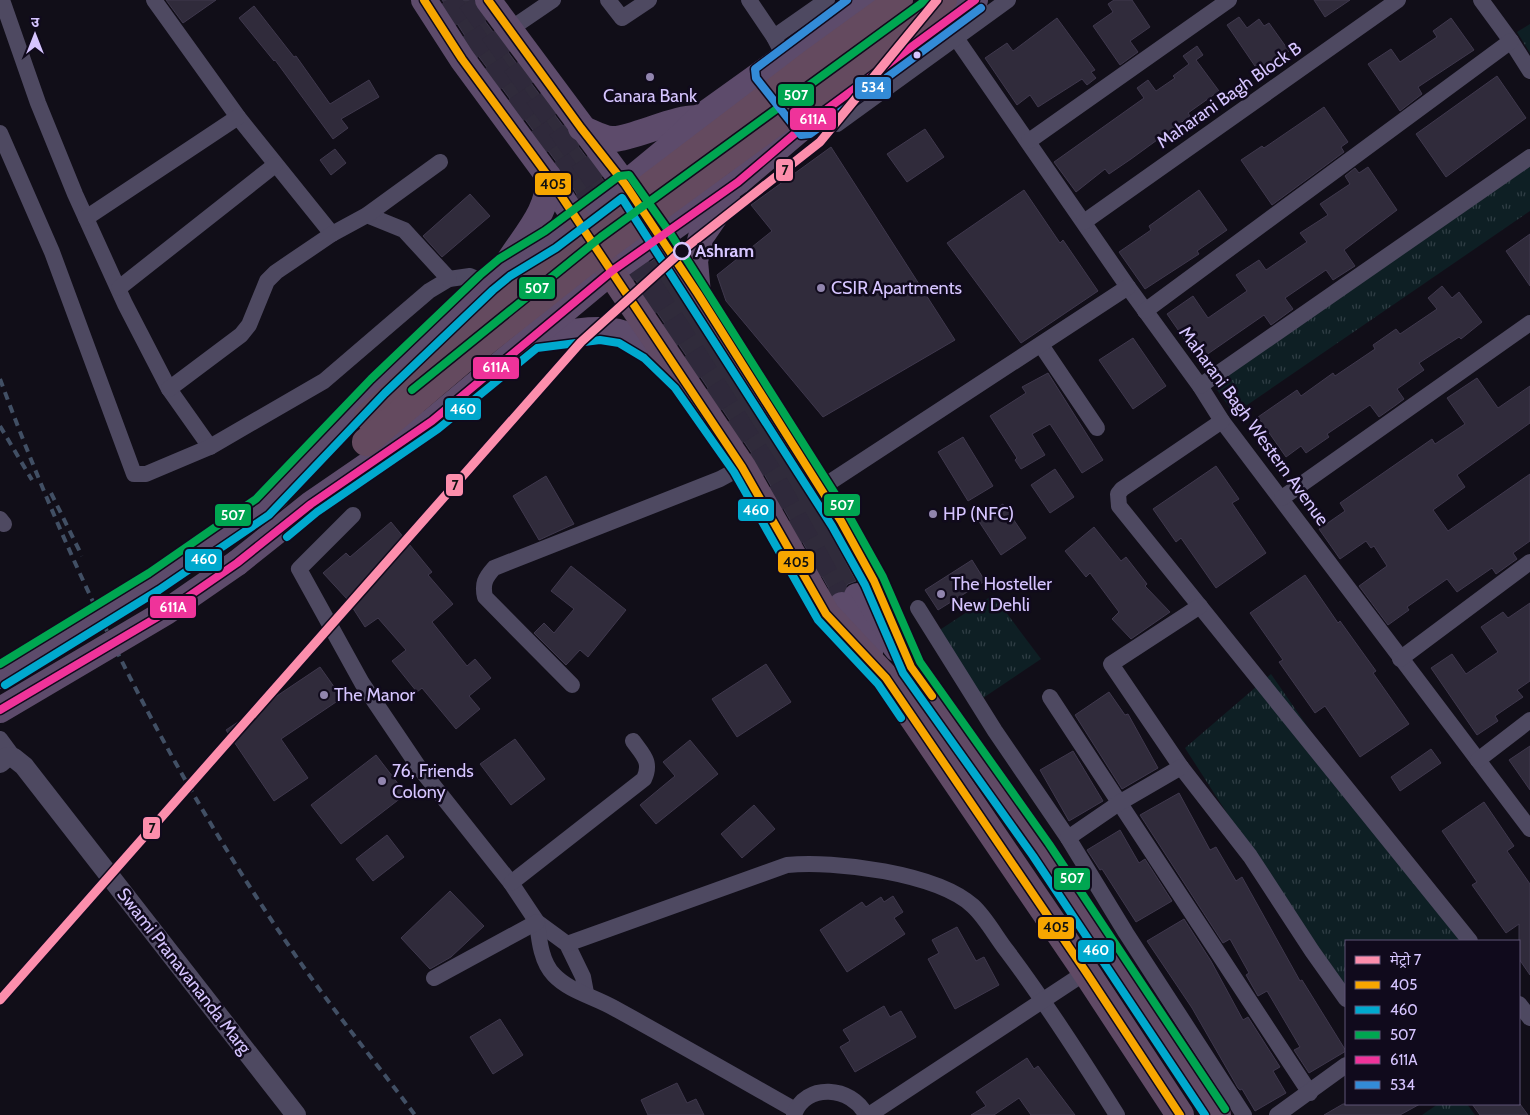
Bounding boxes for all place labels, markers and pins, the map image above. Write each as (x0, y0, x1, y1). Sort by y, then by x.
unlabelled marker (912, 50, 922, 60)
marker: Canara Bank (644, 71, 656, 83)
place label: Canara Bank (603, 85, 698, 107)
place label: Ashram (695, 240, 754, 262)
marker: Ashram (673, 242, 691, 260)
place label: CSIR Apartments (831, 277, 962, 299)
marker: CSIR Apartments (815, 282, 827, 294)
place label: HP (NFC) (943, 503, 1014, 525)
marker: HP (NFC) (927, 508, 939, 520)
place label: The Hosteller New Dehli (951, 573, 1052, 616)
marker: The Hosteller New Dehli (935, 588, 947, 600)
place label: The Manor (334, 684, 416, 706)
marker: The Manor (318, 689, 330, 701)
place label: 76, Friends Colony (392, 760, 474, 803)
marker: 76, Friends Colony (376, 775, 388, 787)

